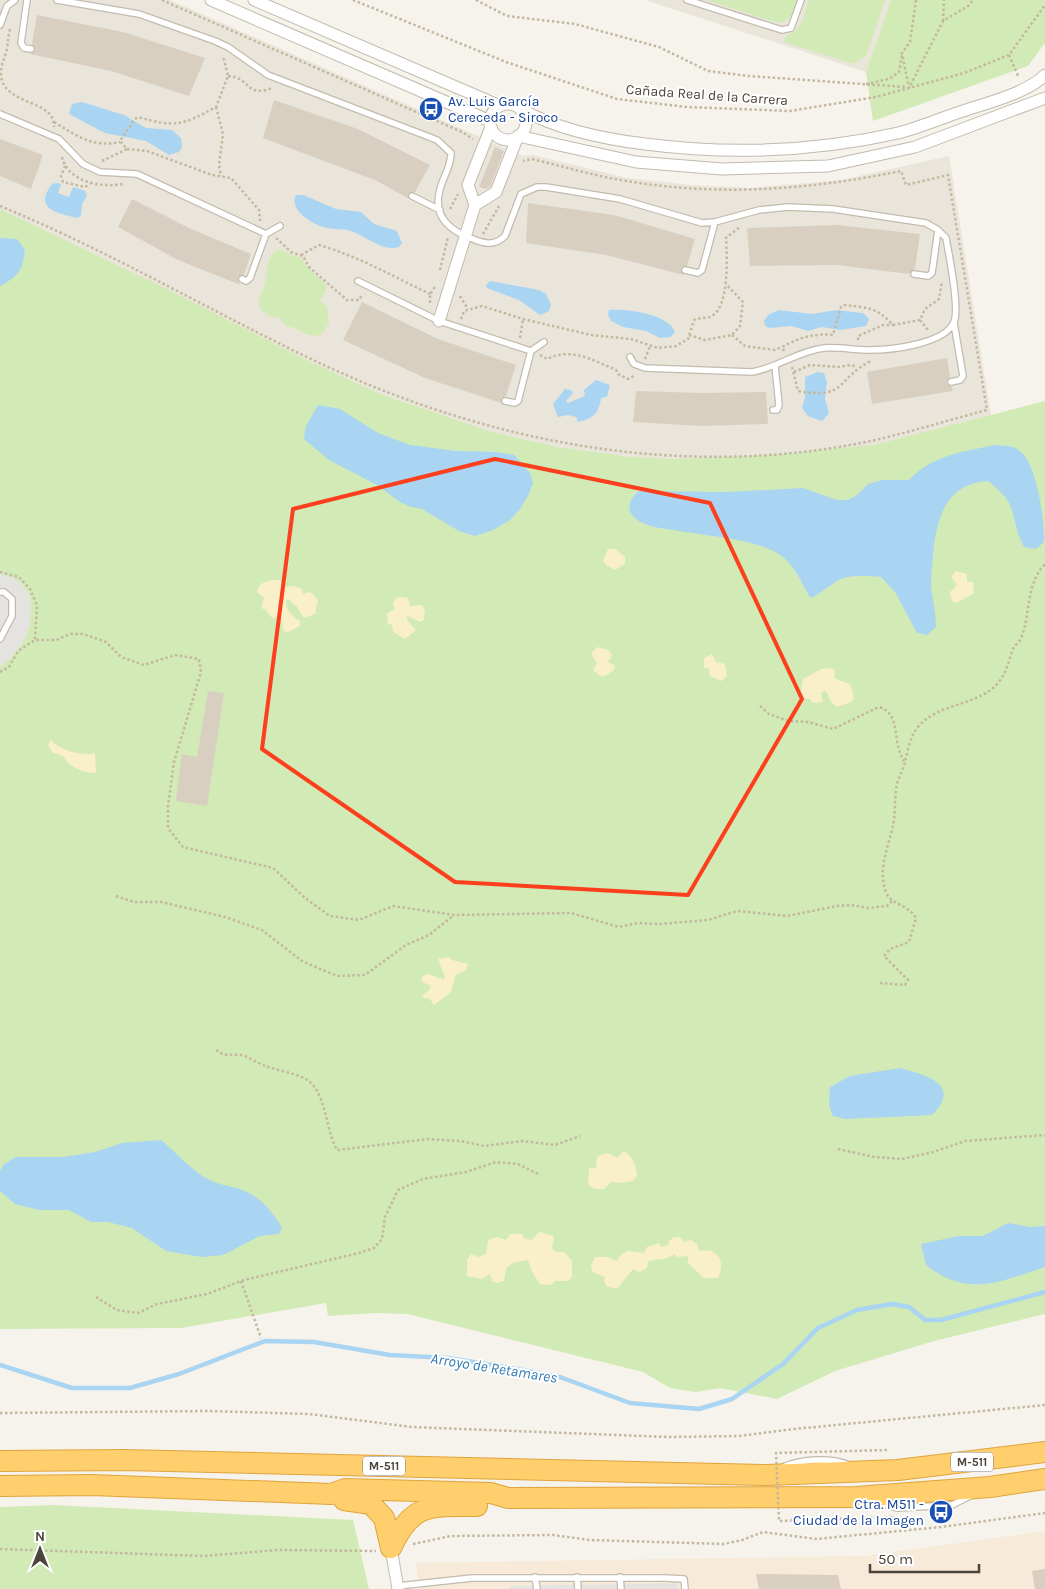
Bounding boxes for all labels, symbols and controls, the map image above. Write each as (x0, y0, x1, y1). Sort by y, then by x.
street label: Cañada Real de la Carrera (625, 81, 789, 109)
place label: Av. Luis García Cereceda - Siroco (448, 93, 558, 126)
bus stop icon: Av. Luis García Cereceda - Siroco (418, 96, 444, 122)
water label: Arroyo de Retamares (429, 1349, 559, 1387)
road number: M-511 (951, 1452, 993, 1471)
road number: M-511 (363, 1456, 405, 1475)
place label: Ctra. M511 - Ciudad de la Imagen (793, 1496, 924, 1529)
bus stop icon: Ctra. M511 - Ciudad de la Imagen (928, 1499, 954, 1525)
north arrow (15, 1524, 65, 1574)
text: N (35, 1528, 45, 1545)
scale bar (870, 1542, 979, 1574)
text: 50 m (878, 1550, 913, 1568)

